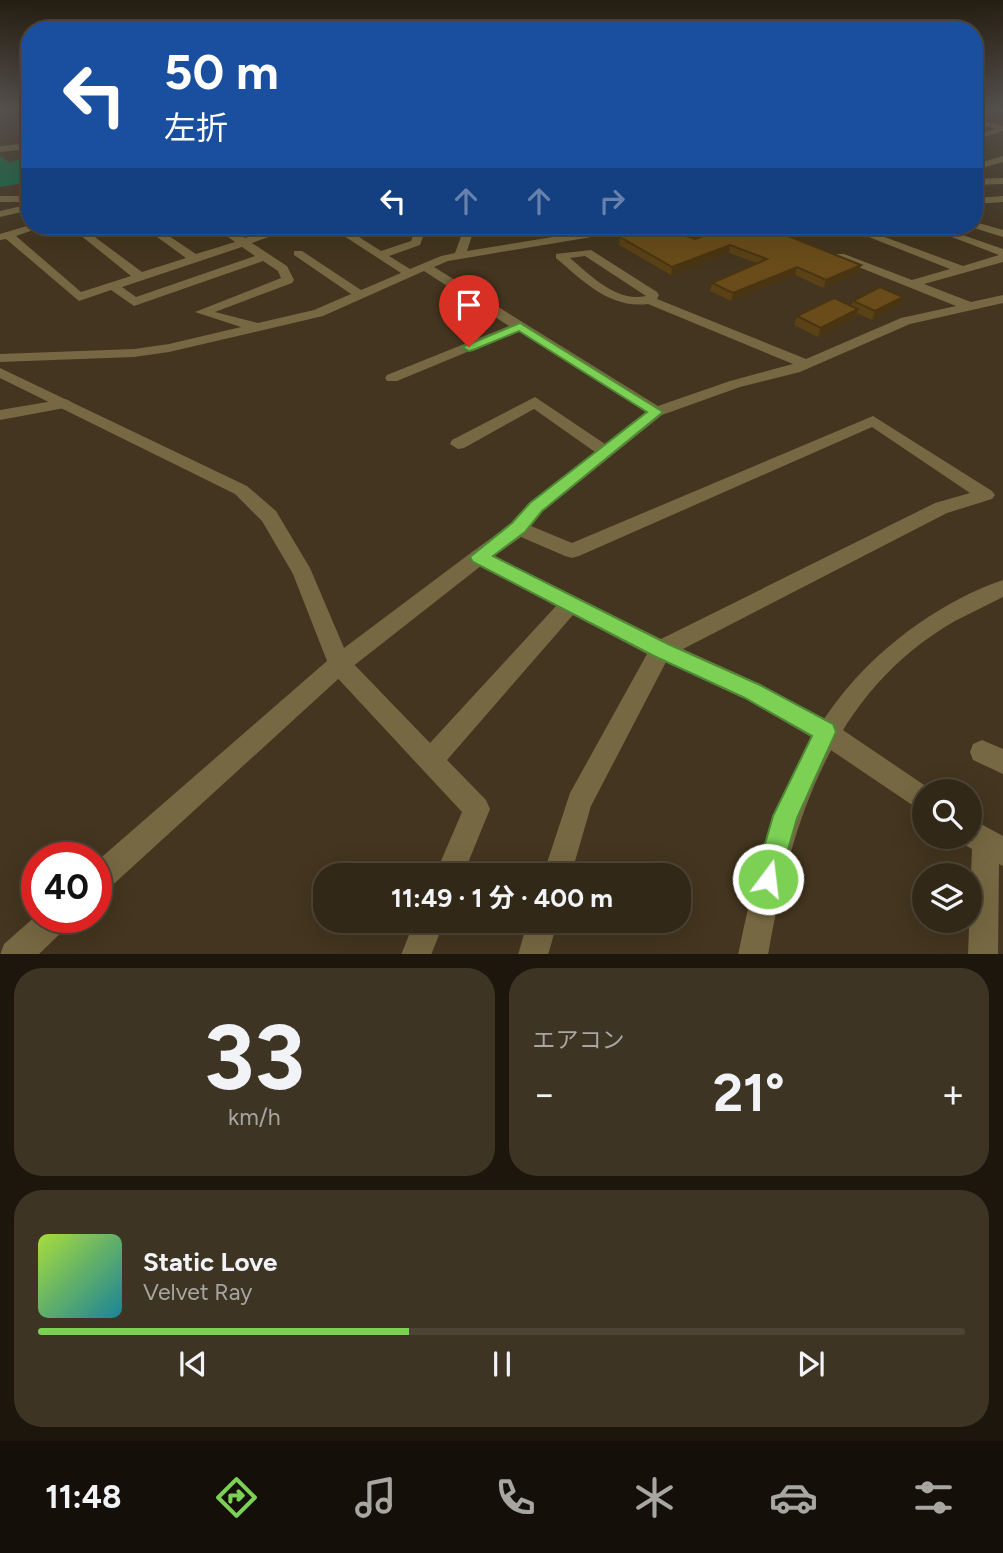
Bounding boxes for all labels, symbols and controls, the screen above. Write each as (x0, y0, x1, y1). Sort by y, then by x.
text: 50 m (164, 42, 279, 101)
icon: left (49, 49, 140, 140)
text: 左折 (164, 109, 228, 147)
icon: left (374, 182, 412, 220)
icon: ahead (447, 182, 485, 220)
icon: ahead (520, 182, 558, 220)
icon: right (593, 182, 631, 220)
pin (439, 275, 499, 347)
icon: arrive (450, 286, 488, 324)
map controls (912, 779, 982, 933)
button: search (912, 779, 982, 849)
speed limit sign: 40 (21, 842, 112, 933)
position arrow (731, 842, 805, 916)
button: layers (912, 863, 982, 933)
text: 11:49 · 1 分 · 400 m (391, 882, 613, 914)
text: 33 (204, 1003, 305, 1112)
text: エアコン (533, 1026, 625, 1054)
text: 21° (713, 1062, 785, 1124)
text: − (533, 1071, 556, 1117)
text: + (941, 1071, 965, 1117)
text: km/h (228, 1103, 281, 1131)
text: Static Love (143, 1246, 277, 1278)
text: Velvet Ray (143, 1278, 252, 1306)
icon: previous (174, 1345, 212, 1383)
icon: pause (483, 1345, 521, 1383)
icon: next (792, 1345, 830, 1383)
icon: directions (212, 1473, 261, 1522)
icon: music (351, 1473, 400, 1522)
icon: phone (491, 1473, 540, 1522)
icon: climate (630, 1473, 679, 1522)
icon: car (769, 1473, 818, 1522)
icon: filters (909, 1473, 958, 1522)
text: 11:48 (45, 1478, 122, 1516)

